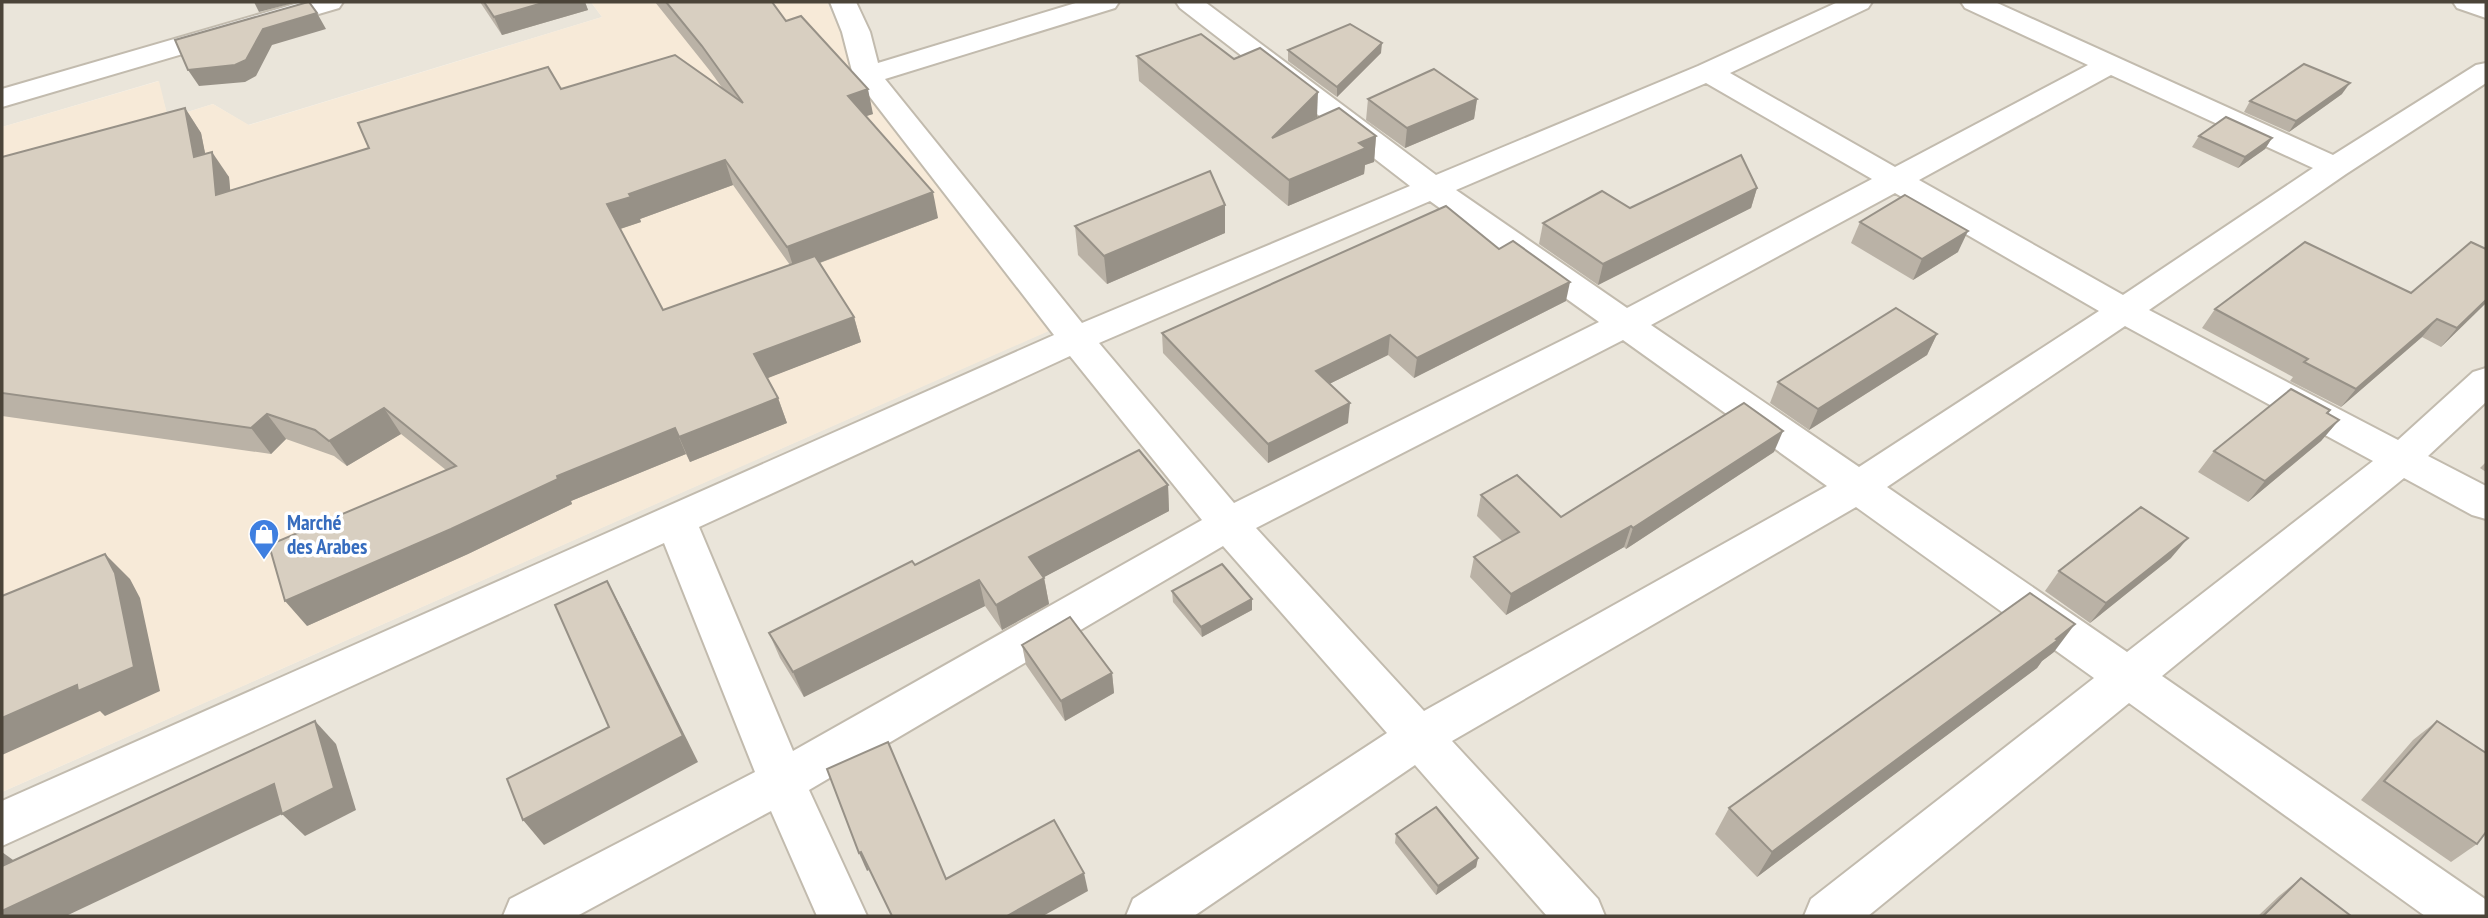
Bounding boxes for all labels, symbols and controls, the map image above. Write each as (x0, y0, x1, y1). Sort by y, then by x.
place label: Marché des Arabes (287, 509, 367, 560)
shop icon: Marché des Arabes (247, 517, 281, 561)

